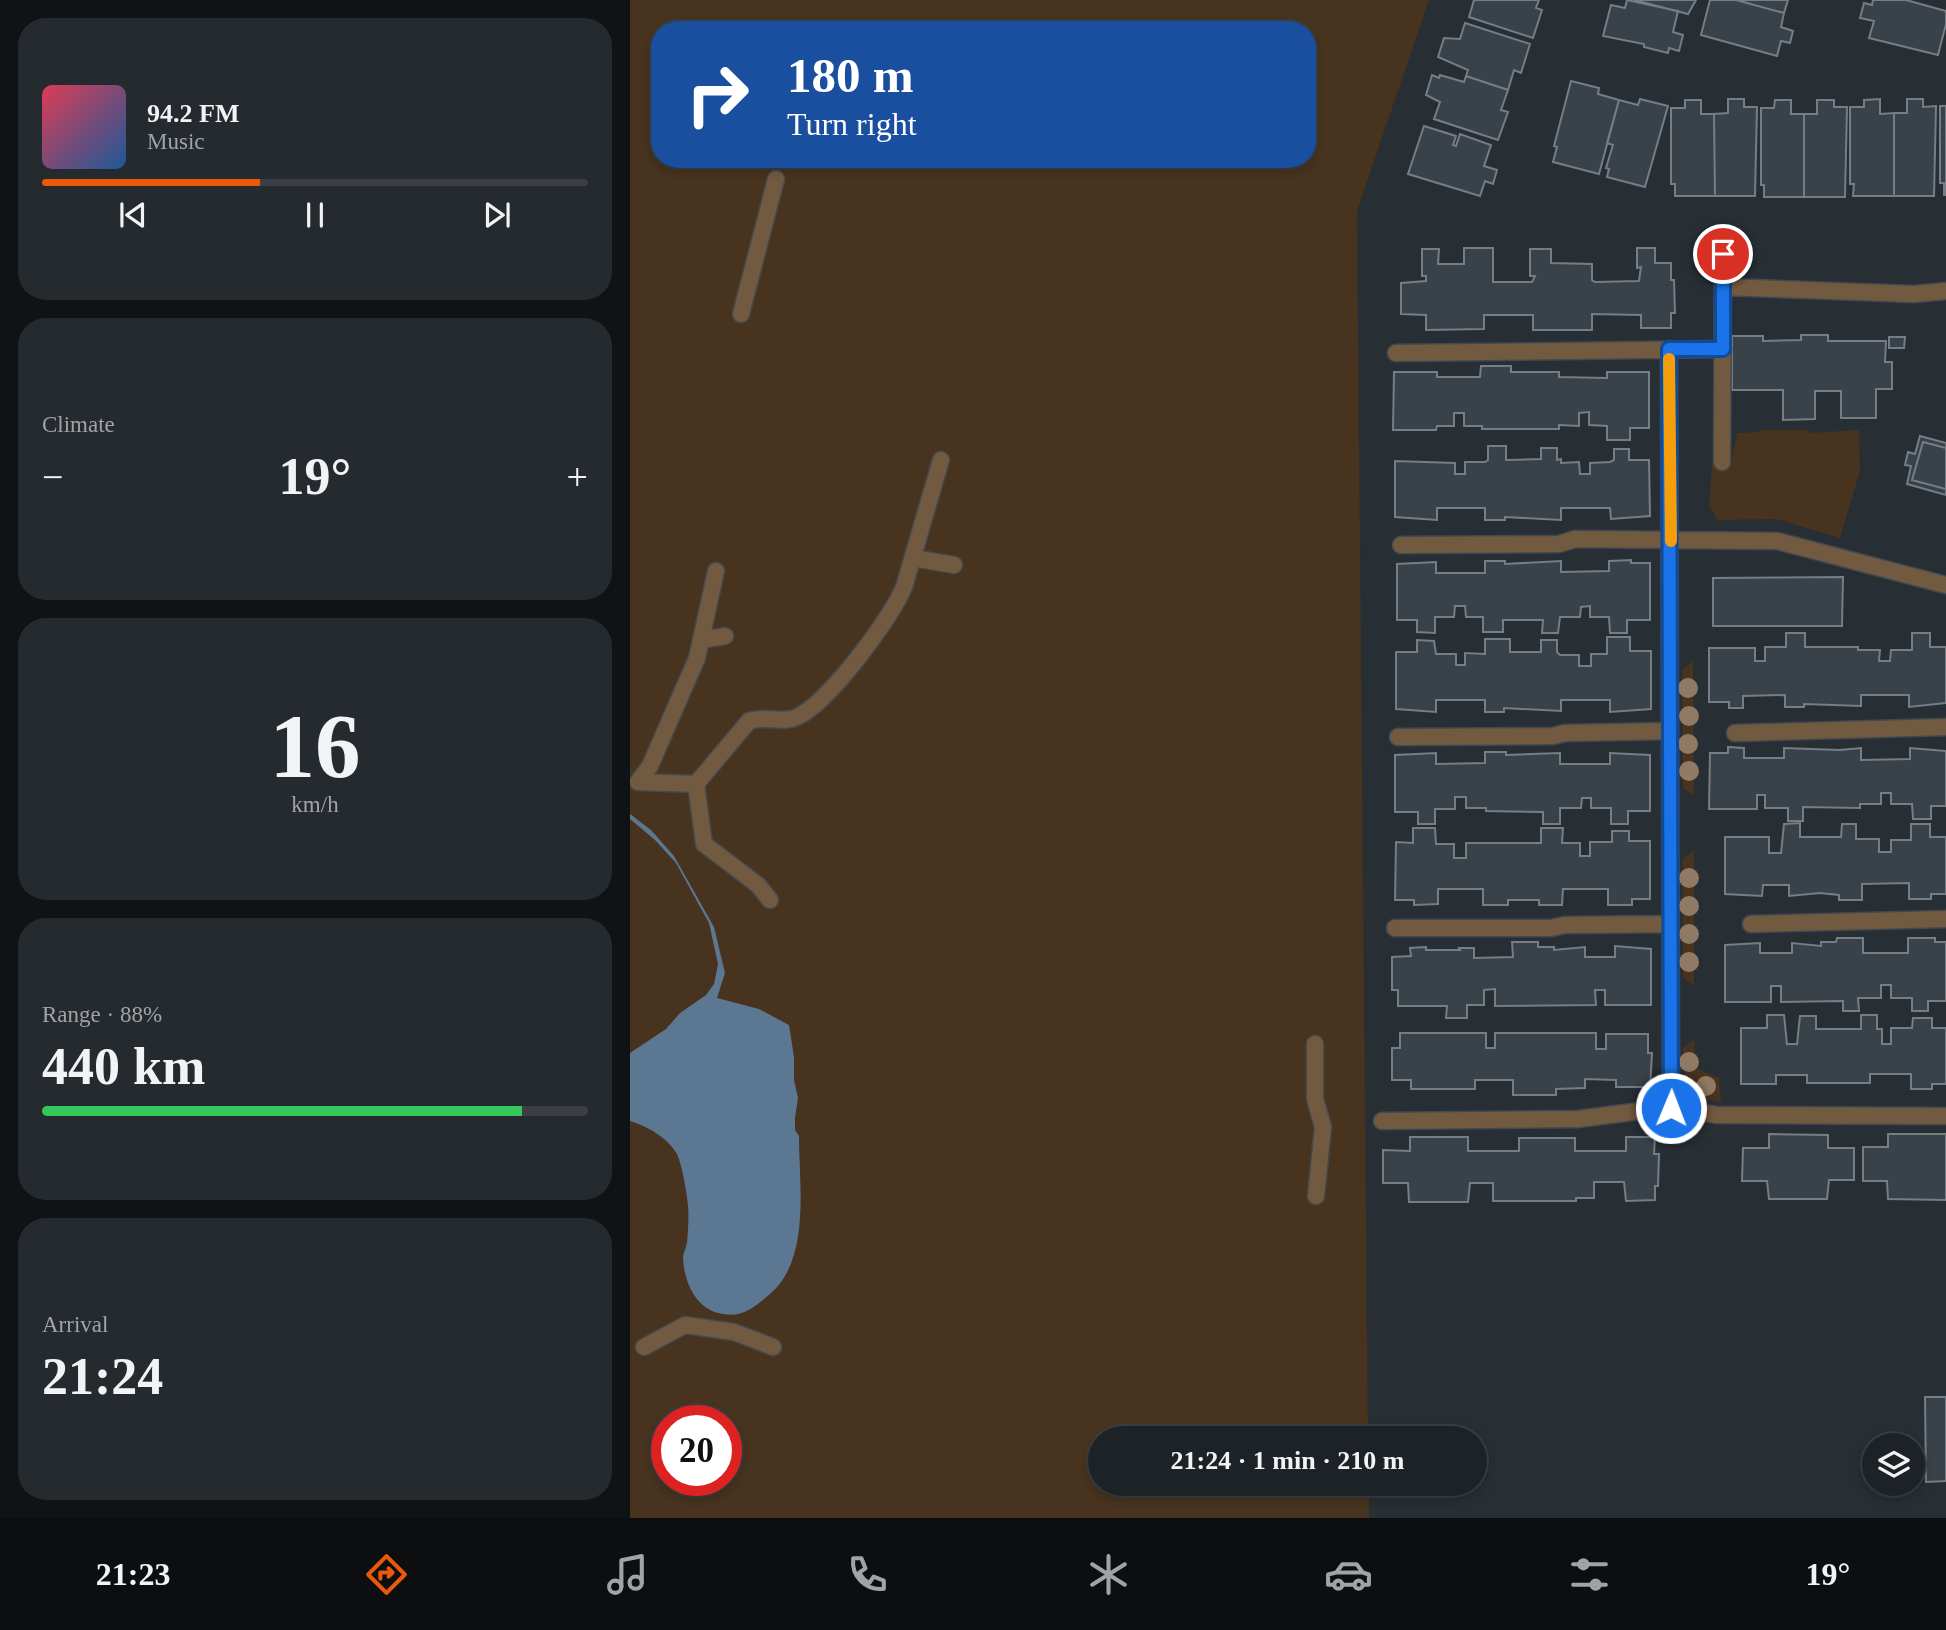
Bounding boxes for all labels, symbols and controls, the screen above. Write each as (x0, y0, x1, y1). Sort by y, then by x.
text: 180 m (787, 48, 914, 103)
icon: right (672, 49, 763, 140)
text: 94.2 FM (147, 99, 239, 128)
text: Turn right (787, 106, 917, 142)
text: Music (147, 129, 205, 154)
icon: previous (114, 196, 152, 234)
icon: pause (296, 196, 334, 234)
icon: next (478, 196, 516, 234)
pin (1693, 224, 1753, 284)
icon: arrive (1704, 235, 1742, 273)
text: Climate (42, 412, 115, 437)
text: 19° (279, 448, 351, 505)
text: − (42, 456, 63, 498)
text: + (567, 456, 588, 498)
text: 16 (270, 696, 361, 797)
text: km/h (291, 792, 339, 817)
text: Range · 88% (42, 1002, 162, 1027)
text: 440 km (42, 1038, 205, 1095)
position arrow (1634, 1071, 1708, 1145)
text: Arrival (42, 1312, 108, 1337)
text: 21:24 (42, 1348, 163, 1405)
speed limit sign: 20 (651, 1405, 742, 1496)
map controls (1862, 1433, 1925, 1496)
button: layers (1862, 1433, 1925, 1496)
text: 21:24 · 1 min · 210 m (1171, 1446, 1405, 1475)
icon: directions (362, 1550, 411, 1599)
icon: music (603, 1550, 652, 1599)
icon: phone (843, 1550, 892, 1599)
icon: climate (1084, 1550, 1133, 1599)
icon: car (1324, 1550, 1373, 1599)
icon: filters (1565, 1550, 1614, 1599)
text: 21:23 (96, 1556, 170, 1592)
text: 19° (1805, 1556, 1850, 1592)

